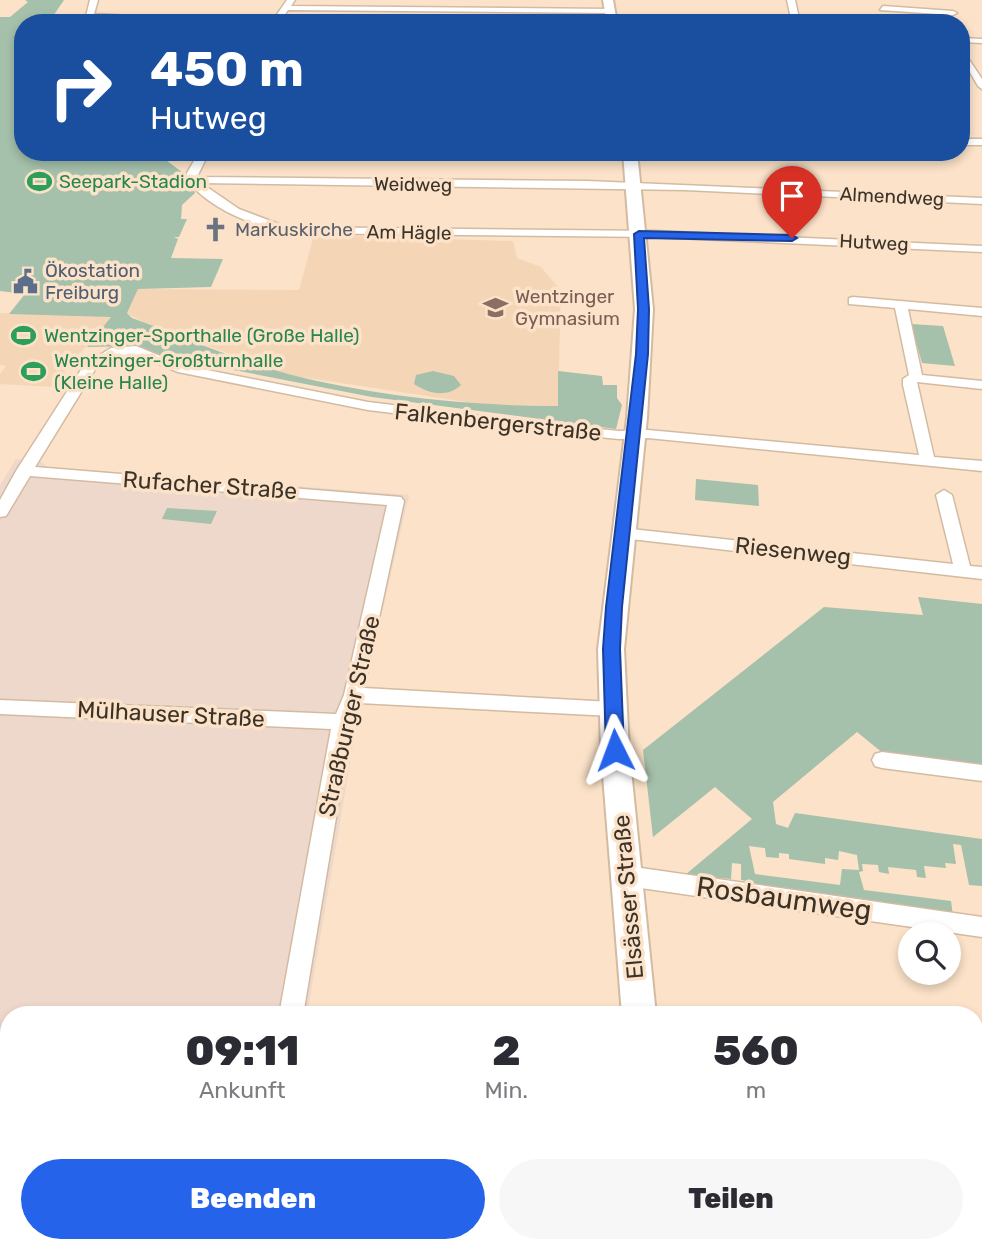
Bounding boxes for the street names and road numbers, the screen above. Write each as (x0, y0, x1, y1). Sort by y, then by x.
street label: Weidweg (374, 172, 452, 197)
street label: Almendweg (839, 182, 945, 211)
street label: Am Hägle (366, 220, 452, 245)
street label: Hutweg (839, 229, 909, 256)
street label: Falkenbergerstraße (393, 397, 603, 447)
street label: Rufacher Straße (122, 465, 298, 505)
street label: Riesenweg (734, 531, 852, 571)
street label: Straßburger Straße (312, 613, 386, 819)
street label: Mülhauser Straße (77, 695, 265, 733)
street label: Elsässer Straße (607, 814, 649, 980)
street label: Rosbaumweg (694, 870, 874, 927)

